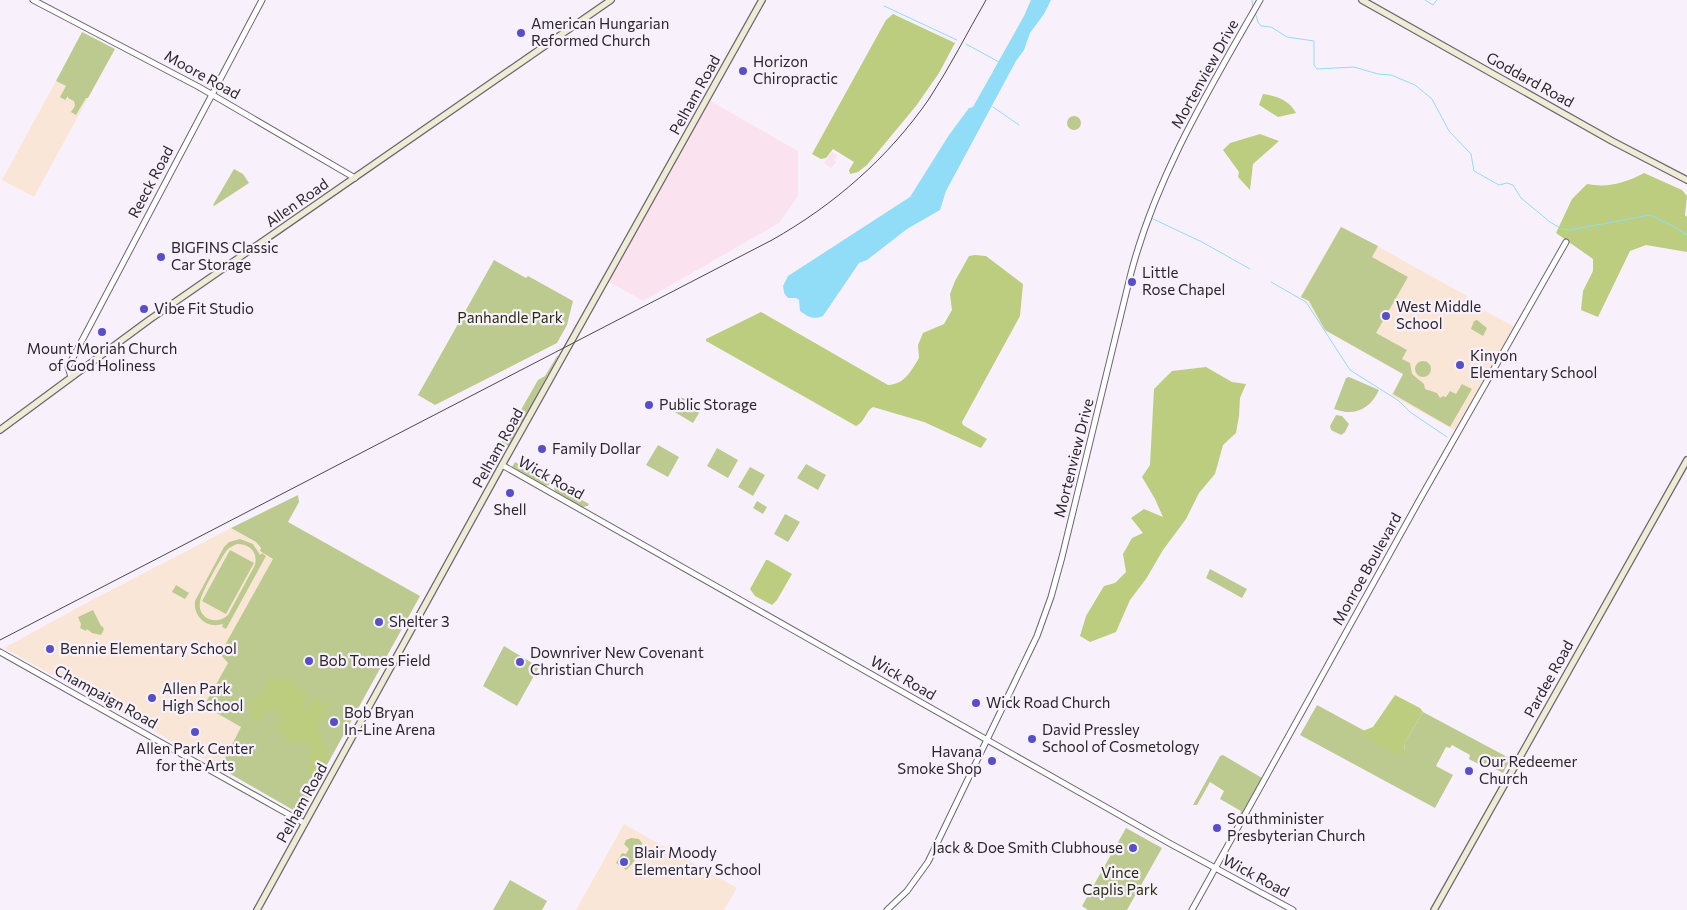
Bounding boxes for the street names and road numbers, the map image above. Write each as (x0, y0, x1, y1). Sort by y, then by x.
street label: Mortenview Drive (1167, 16, 1242, 131)
street label: Moore Road (161, 46, 243, 102)
street label: Goddard Road (1484, 48, 1577, 111)
street label: Pelham Road (665, 52, 723, 137)
street label: Reeck Road (124, 142, 177, 221)
street label: Allen Road (262, 174, 331, 230)
street label: Mortenview Drive (1050, 396, 1097, 519)
street label: Pelham Road (468, 405, 526, 490)
street label: Wick Road (515, 452, 588, 503)
street label: Monroe Boulevard (1328, 509, 1404, 628)
street label: Pardee Road (1520, 637, 1577, 720)
street label: Wick Road (868, 651, 939, 703)
street label: Champaign Road (52, 660, 161, 732)
street label: Pelham Road (272, 760, 330, 845)
street label: Wick Road (1220, 850, 1293, 900)

